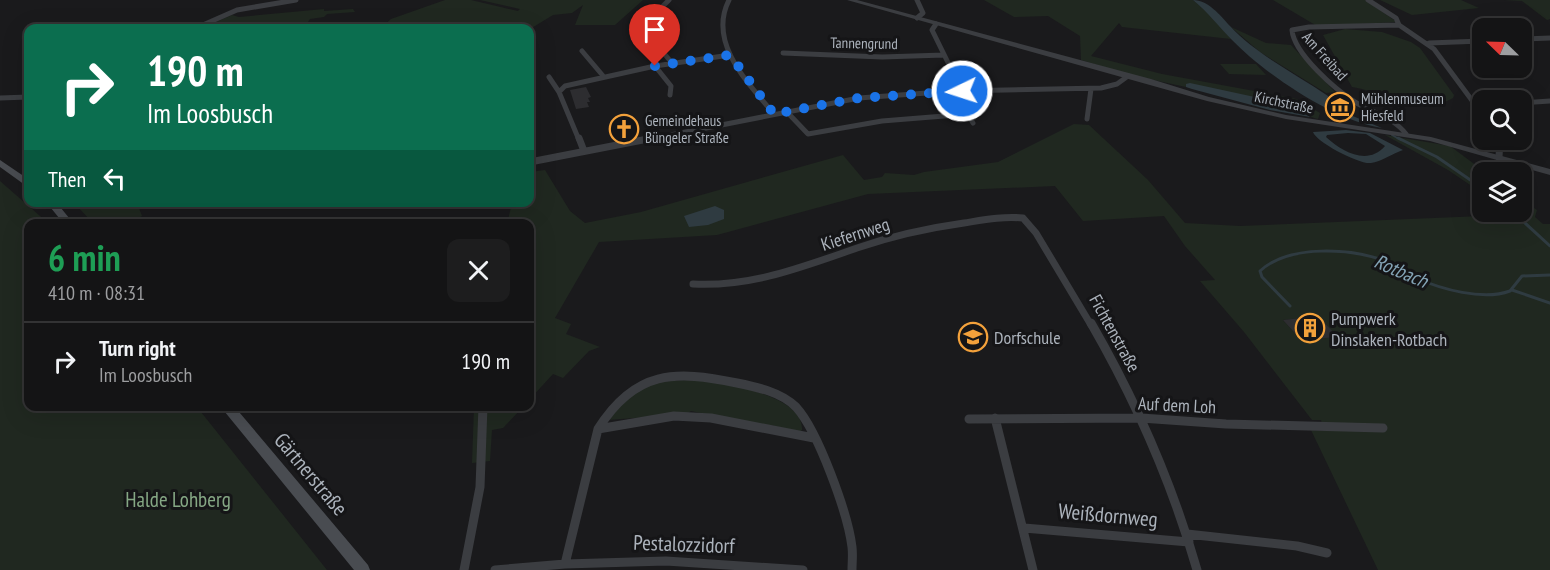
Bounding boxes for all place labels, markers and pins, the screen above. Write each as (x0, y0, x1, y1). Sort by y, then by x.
pin (629, 4, 680, 66)
place label: Mühlenmuseum Hiesfeld (1361, 89, 1444, 125)
museum icon: Mühlenmuseum Hiesfeld (1324, 91, 1356, 123)
place label: Gemeindehaus Büngeler Straße (645, 111, 729, 147)
church icon: Gemeindehaus Büngeler Straße (608, 113, 640, 145)
place label: Pumpwerk Dinslaken-Rotbach (1331, 307, 1447, 351)
building icon: Pumpwerk Dinslaken-Rotbach (1294, 312, 1326, 344)
school or university icon: Dorfschule (957, 321, 989, 353)
place label: Dorfschule (994, 326, 1061, 349)

